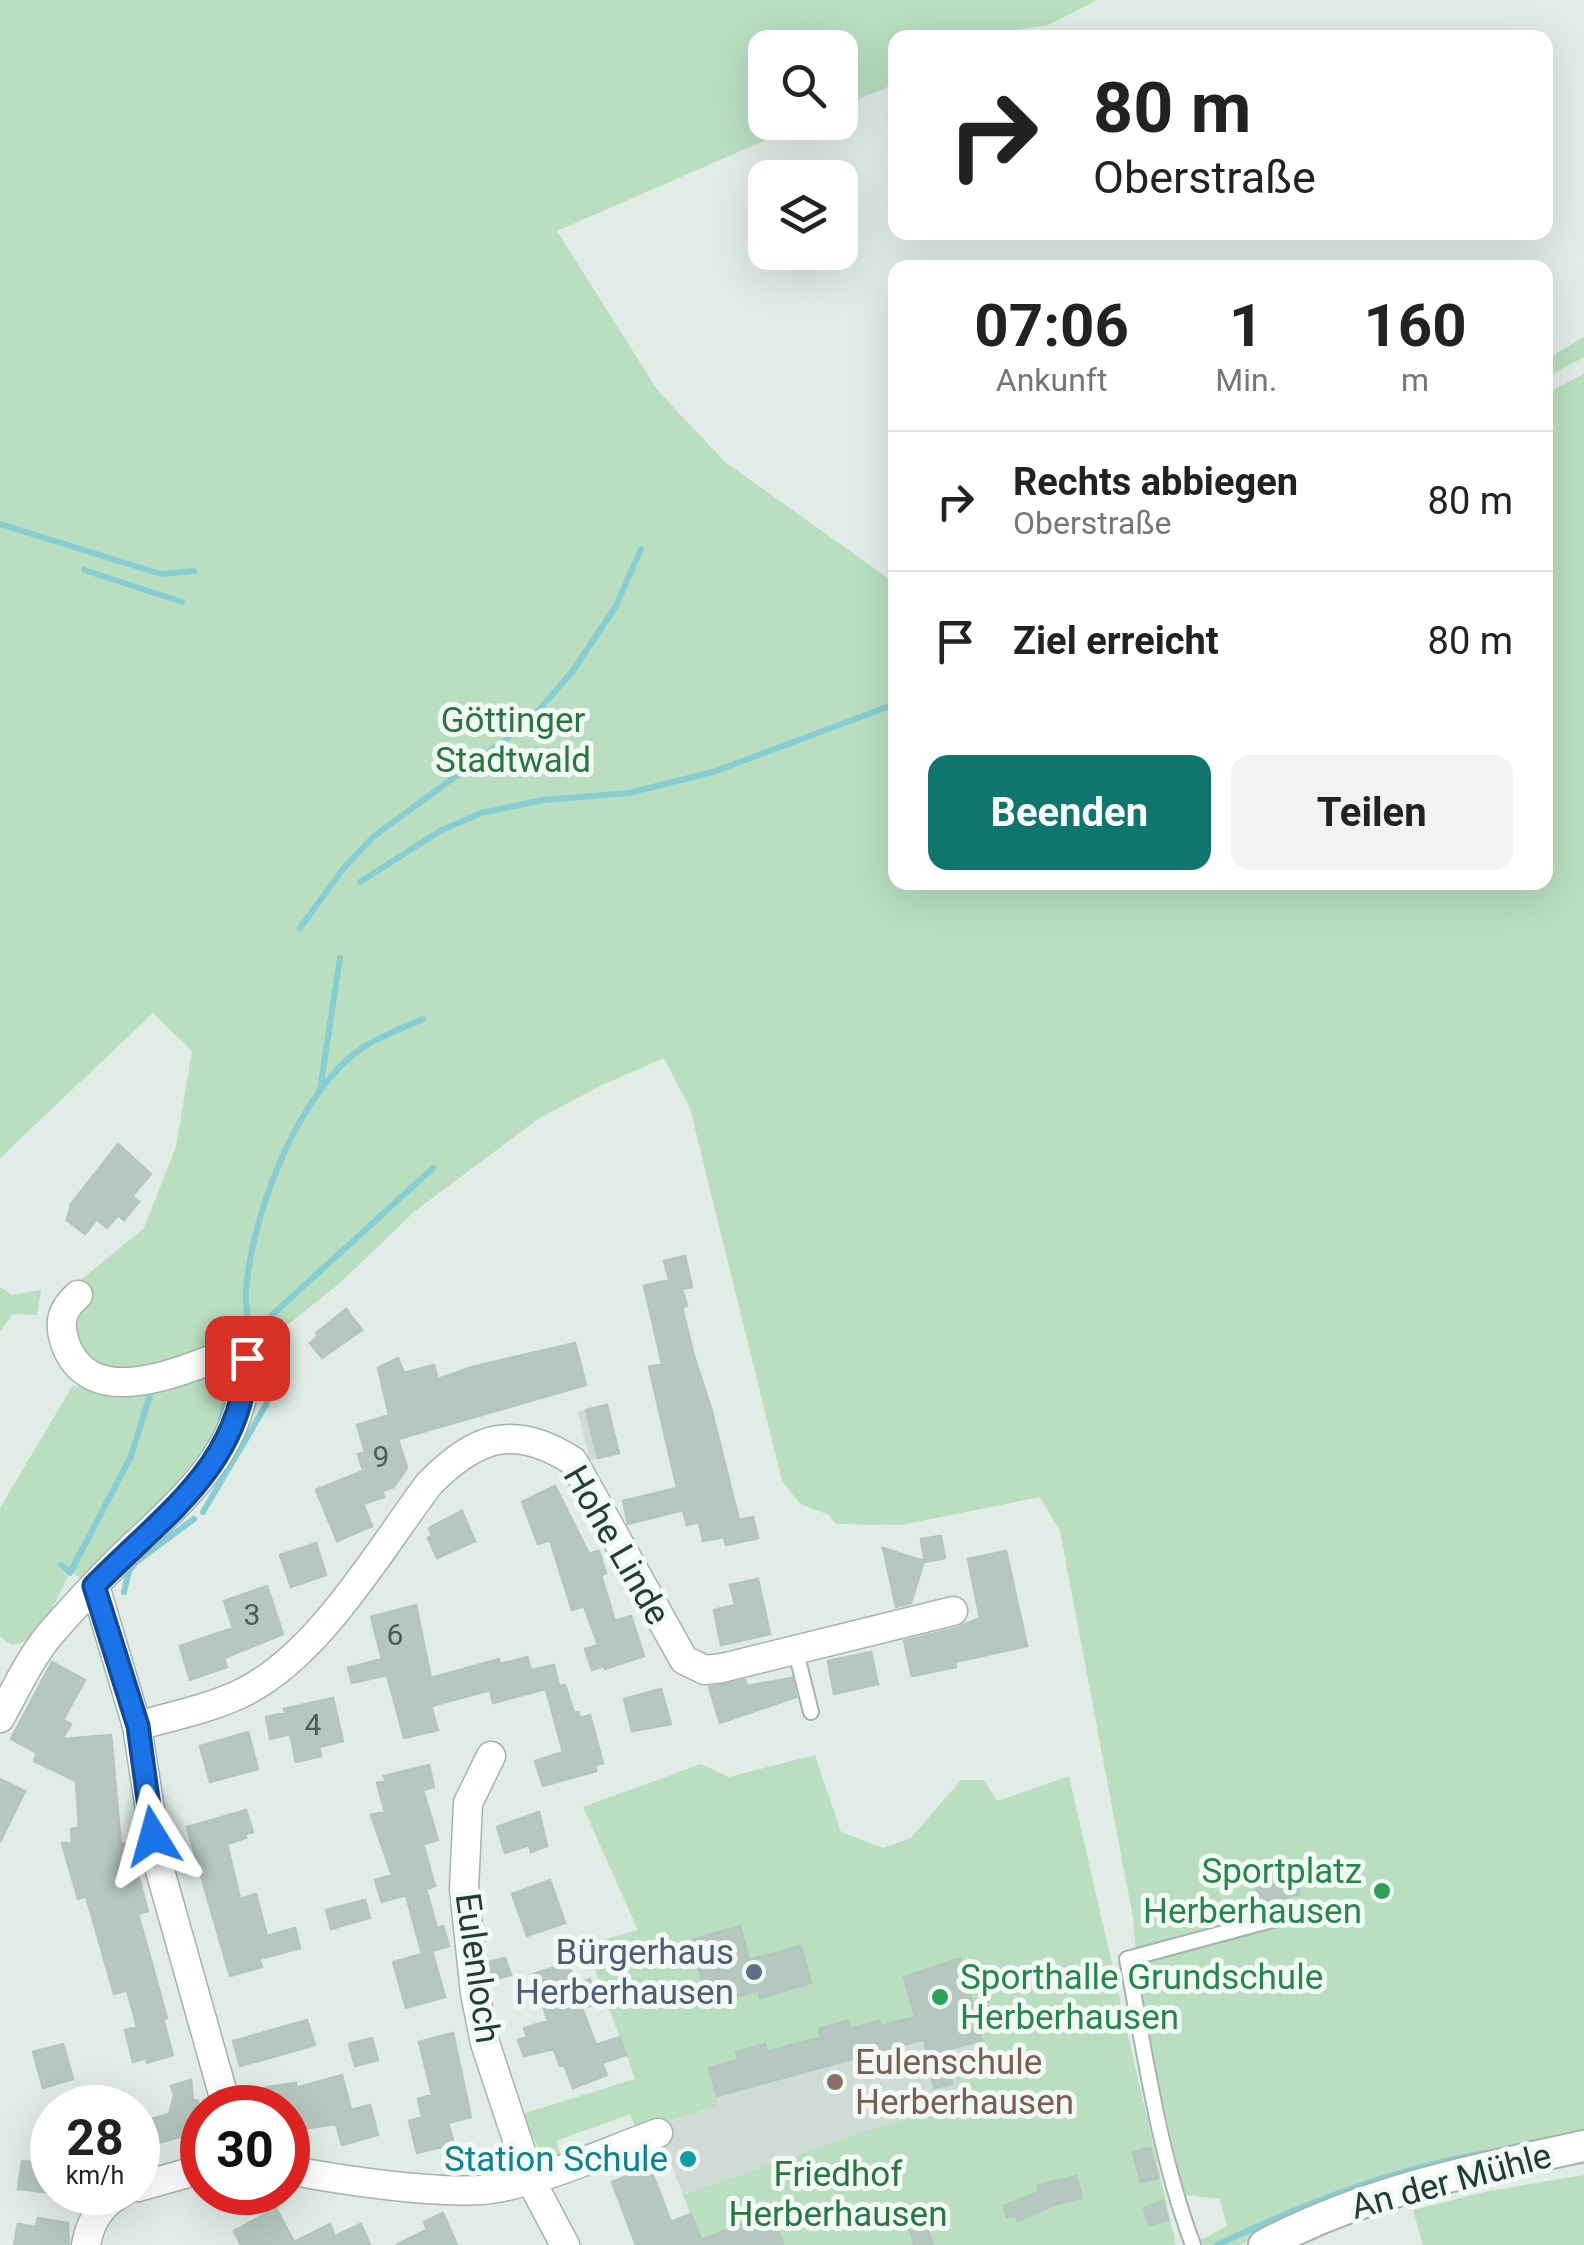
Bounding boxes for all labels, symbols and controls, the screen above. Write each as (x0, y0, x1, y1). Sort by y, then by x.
map controls (748, 30, 858, 270)
button: search (748, 30, 858, 140)
text: 80 m (1093, 67, 1251, 149)
icon: right (928, 70, 1058, 200)
text: Oberstraße (1093, 151, 1316, 204)
button: layers (748, 160, 858, 270)
text: 07:06 (974, 290, 1129, 361)
text: 1 (1229, 290, 1263, 361)
text: 160 (1363, 290, 1467, 361)
text: Ankunft (996, 361, 1107, 399)
text: Min. (1215, 361, 1277, 399)
text: m (1401, 361, 1429, 399)
text: Rechts abbiegen (1013, 460, 1298, 504)
icon: right (928, 474, 983, 529)
text: 80 m (1428, 479, 1513, 523)
text: Oberstraße (1013, 504, 1171, 542)
icon: arrive (928, 614, 983, 669)
text: Ziel erreicht (1013, 619, 1219, 663)
text: 80 m (1428, 619, 1513, 663)
park label: Göttinger Stadtwald (435, 700, 591, 781)
button: Beenden (928, 755, 1211, 870)
button: Teilen (1231, 755, 1513, 870)
pin (205, 1316, 290, 1401)
icon: arrive (220, 1331, 275, 1386)
house number: 9 (373, 1439, 389, 1474)
street label: Hohe Linde (555, 1459, 678, 1632)
house number: 3 (244, 1597, 260, 1632)
house number: 6 (387, 1617, 403, 1652)
house number: 4 (305, 1707, 322, 1742)
position arrow (101, 1784, 205, 1888)
place label: Sportplatz Herberhausen (1143, 1851, 1362, 1932)
marker: Sportplatz Herberhausen (1371, 1880, 1393, 1902)
street label: Eulenloch (447, 1890, 508, 2046)
place label: Bürgerhaus Herberhausen (515, 1932, 734, 2013)
place label: Sporthalle Grundschule Herberhausen (960, 1957, 1323, 2038)
marker: Bürgerhaus Herberhausen (743, 1961, 765, 1983)
marker: Sporthalle Grundschule Herberhausen (929, 1986, 951, 2008)
place label: Eulenschule Herberhausen (855, 2042, 1074, 2123)
marker: Eulenschule Herberhausen (824, 2071, 846, 2093)
speed limit sign: 30 (180, 2085, 310, 2215)
text: 28 (66, 2109, 124, 2167)
street label: An der Mühle (1346, 2135, 1556, 2228)
place label: Station Schule (444, 2139, 668, 2180)
marker: Station Schule (677, 2148, 699, 2170)
park label: Friedhof Herberhausen (728, 2154, 948, 2235)
text: km/h (66, 2161, 124, 2190)

